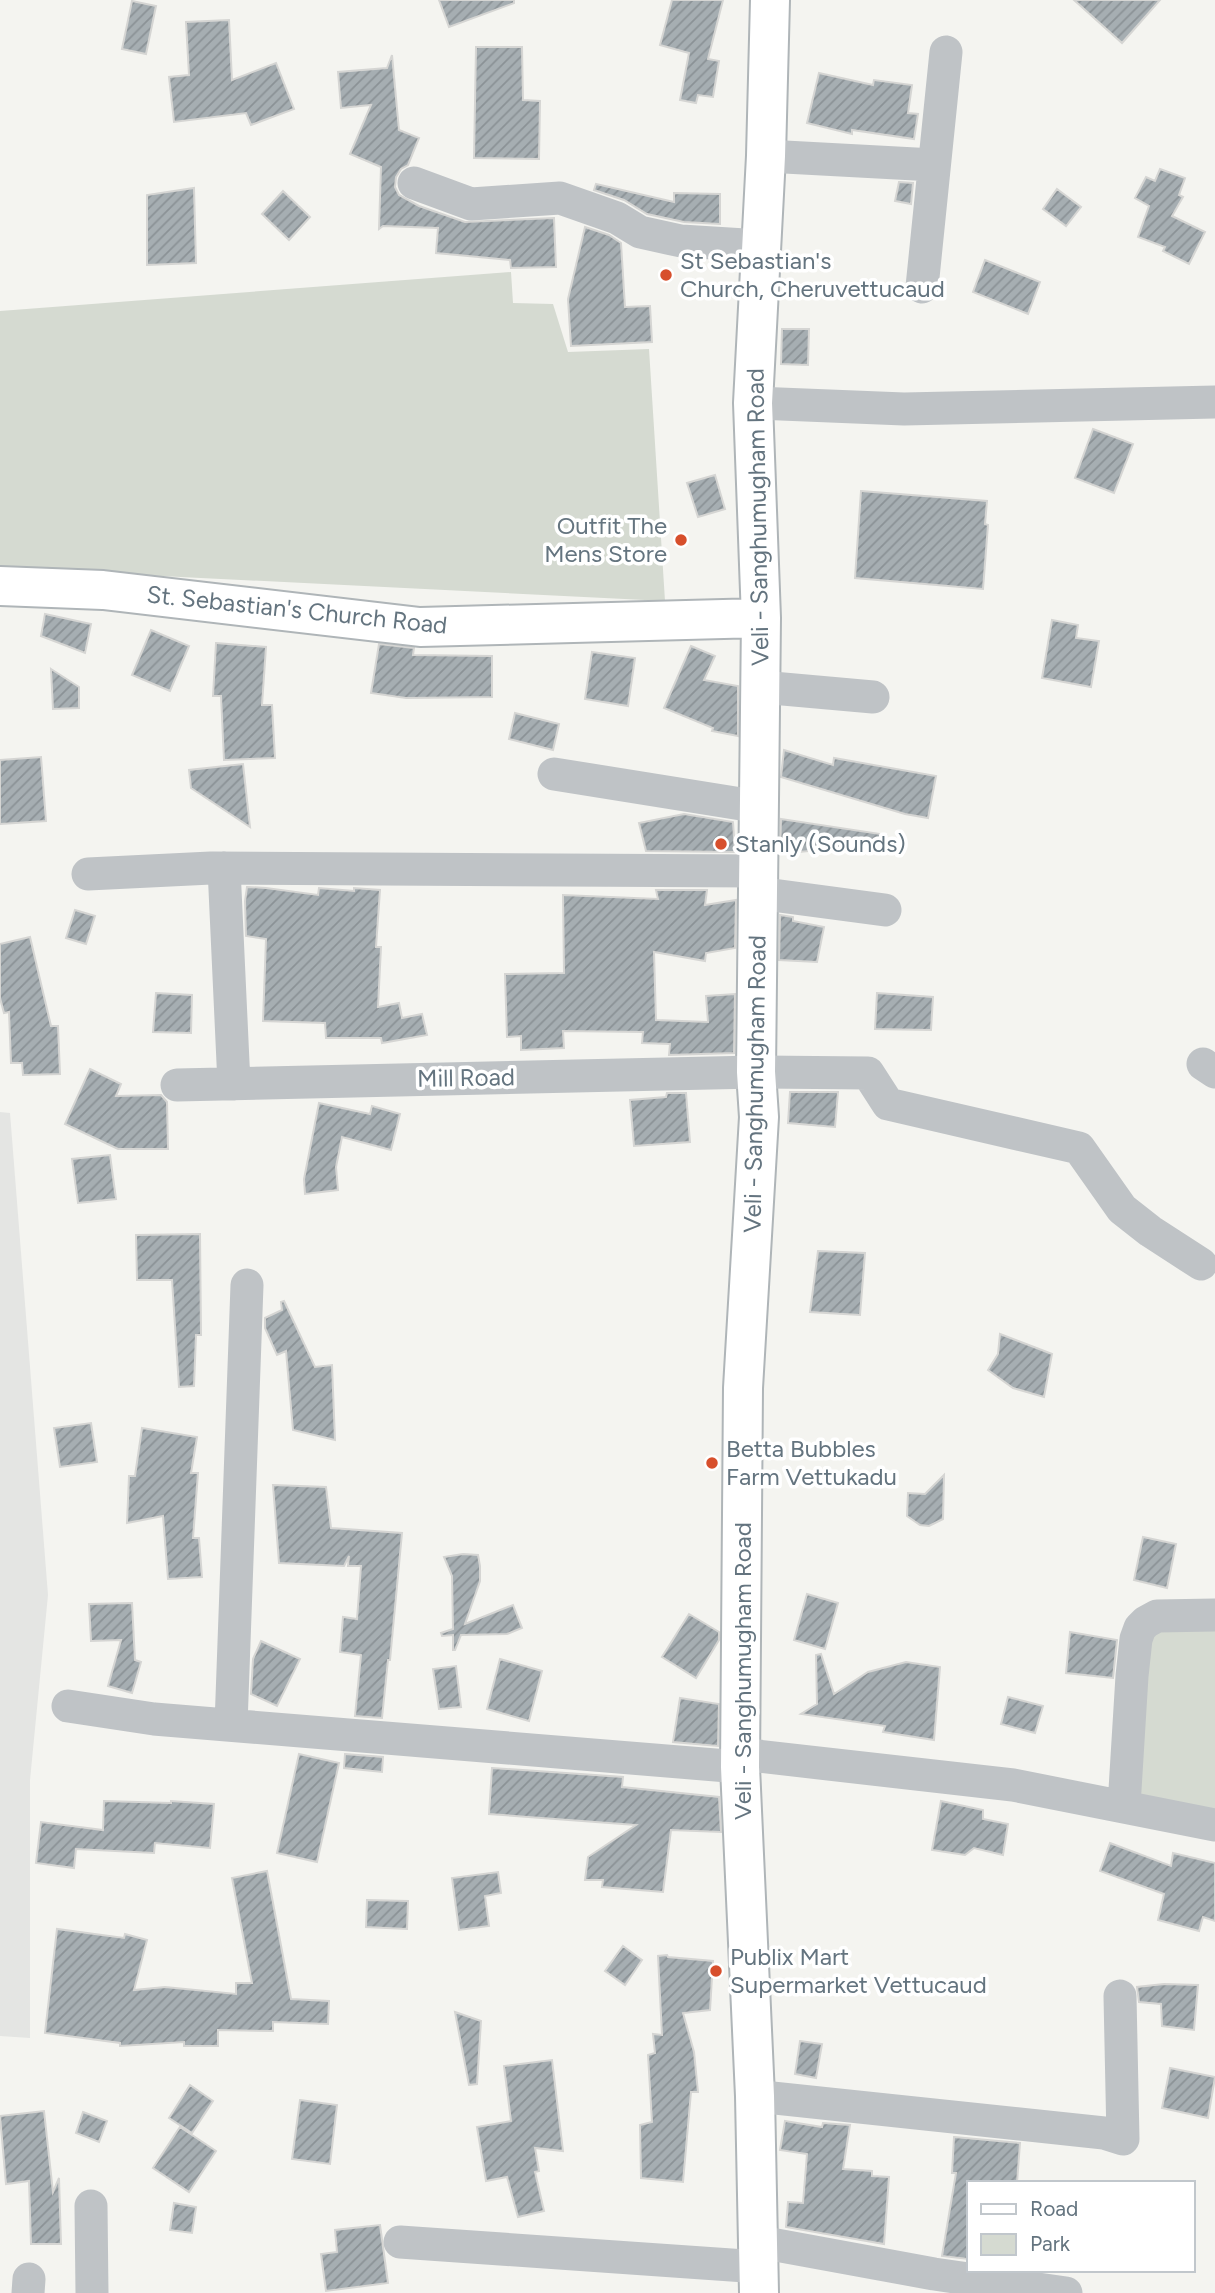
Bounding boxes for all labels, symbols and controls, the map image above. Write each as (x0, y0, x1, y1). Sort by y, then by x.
place label: St Sebastian's Church, Cheruvettucaud (680, 246, 945, 303)
marker: St Sebastian's Church, Cheruvettucaud (658, 267, 674, 283)
street label: Veli - Sanghumugham Road (740, 368, 775, 666)
place label: Outfit The Mens Store (544, 511, 667, 568)
marker: Outfit The Mens Store (673, 532, 689, 548)
street label: St. Sebastian's Church Road (145, 579, 449, 640)
place label: Stanly (Sounds) (735, 829, 906, 858)
marker: Stanly (Sounds) (713, 836, 729, 852)
street label: Veli - Sanghumugham Road (737, 935, 772, 1233)
street label: Mill Road (417, 1062, 515, 1093)
place label: Betta Bubbles Farm Vettukadu (726, 1434, 897, 1491)
marker: Betta Bubbles Farm Vettukadu (704, 1455, 720, 1471)
street label: Veli - Sanghumugham Road (728, 1522, 757, 1820)
place label: Publix Mart Supermarket Vettucaud (730, 1942, 987, 1999)
marker: Publix Mart Supermarket Vettucaud (708, 1963, 724, 1979)
legend (967, 2181, 1194, 2272)
text: Road (1030, 2196, 1078, 2221)
text: Park (1030, 2231, 1071, 2256)

